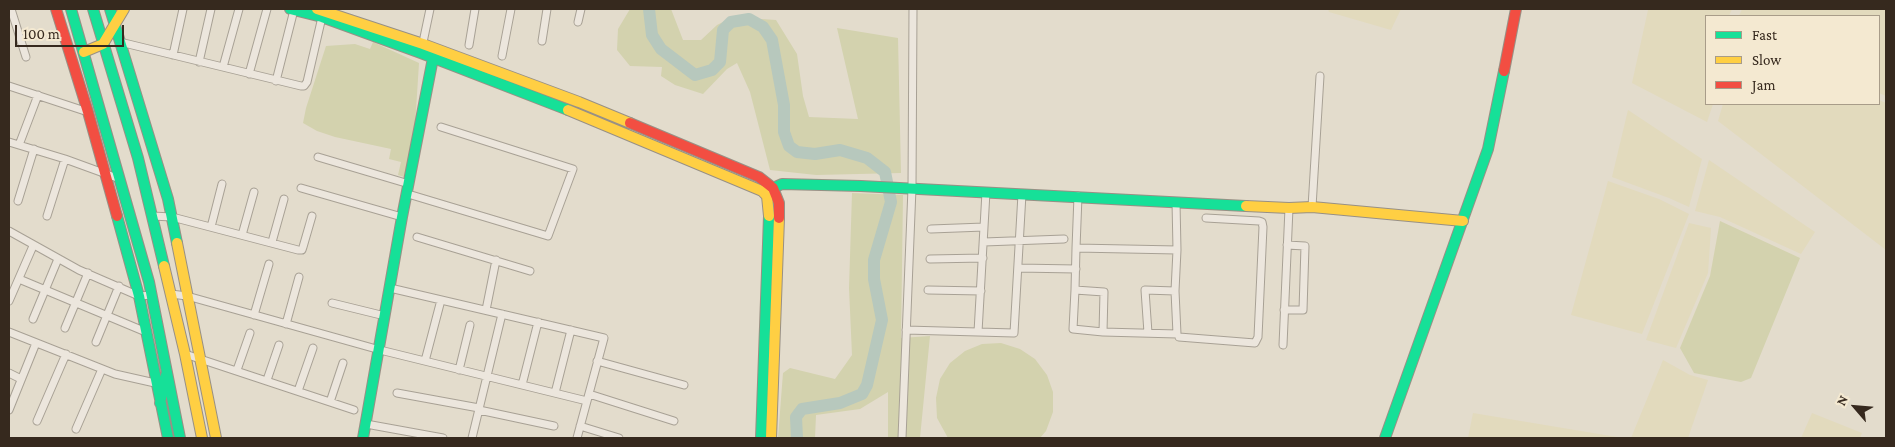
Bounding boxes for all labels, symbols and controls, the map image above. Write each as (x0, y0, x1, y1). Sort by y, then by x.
scale bar (18, 15, 126, 47)
legend (1705, 15, 1880, 105)
text: 100 m (23, 26, 60, 42)
text: Fast (1752, 27, 1777, 43)
text: Slow (1752, 52, 1781, 68)
text: Jam (1752, 77, 1775, 93)
north arrow (1830, 382, 1880, 432)
text: N (1832, 392, 1851, 408)

